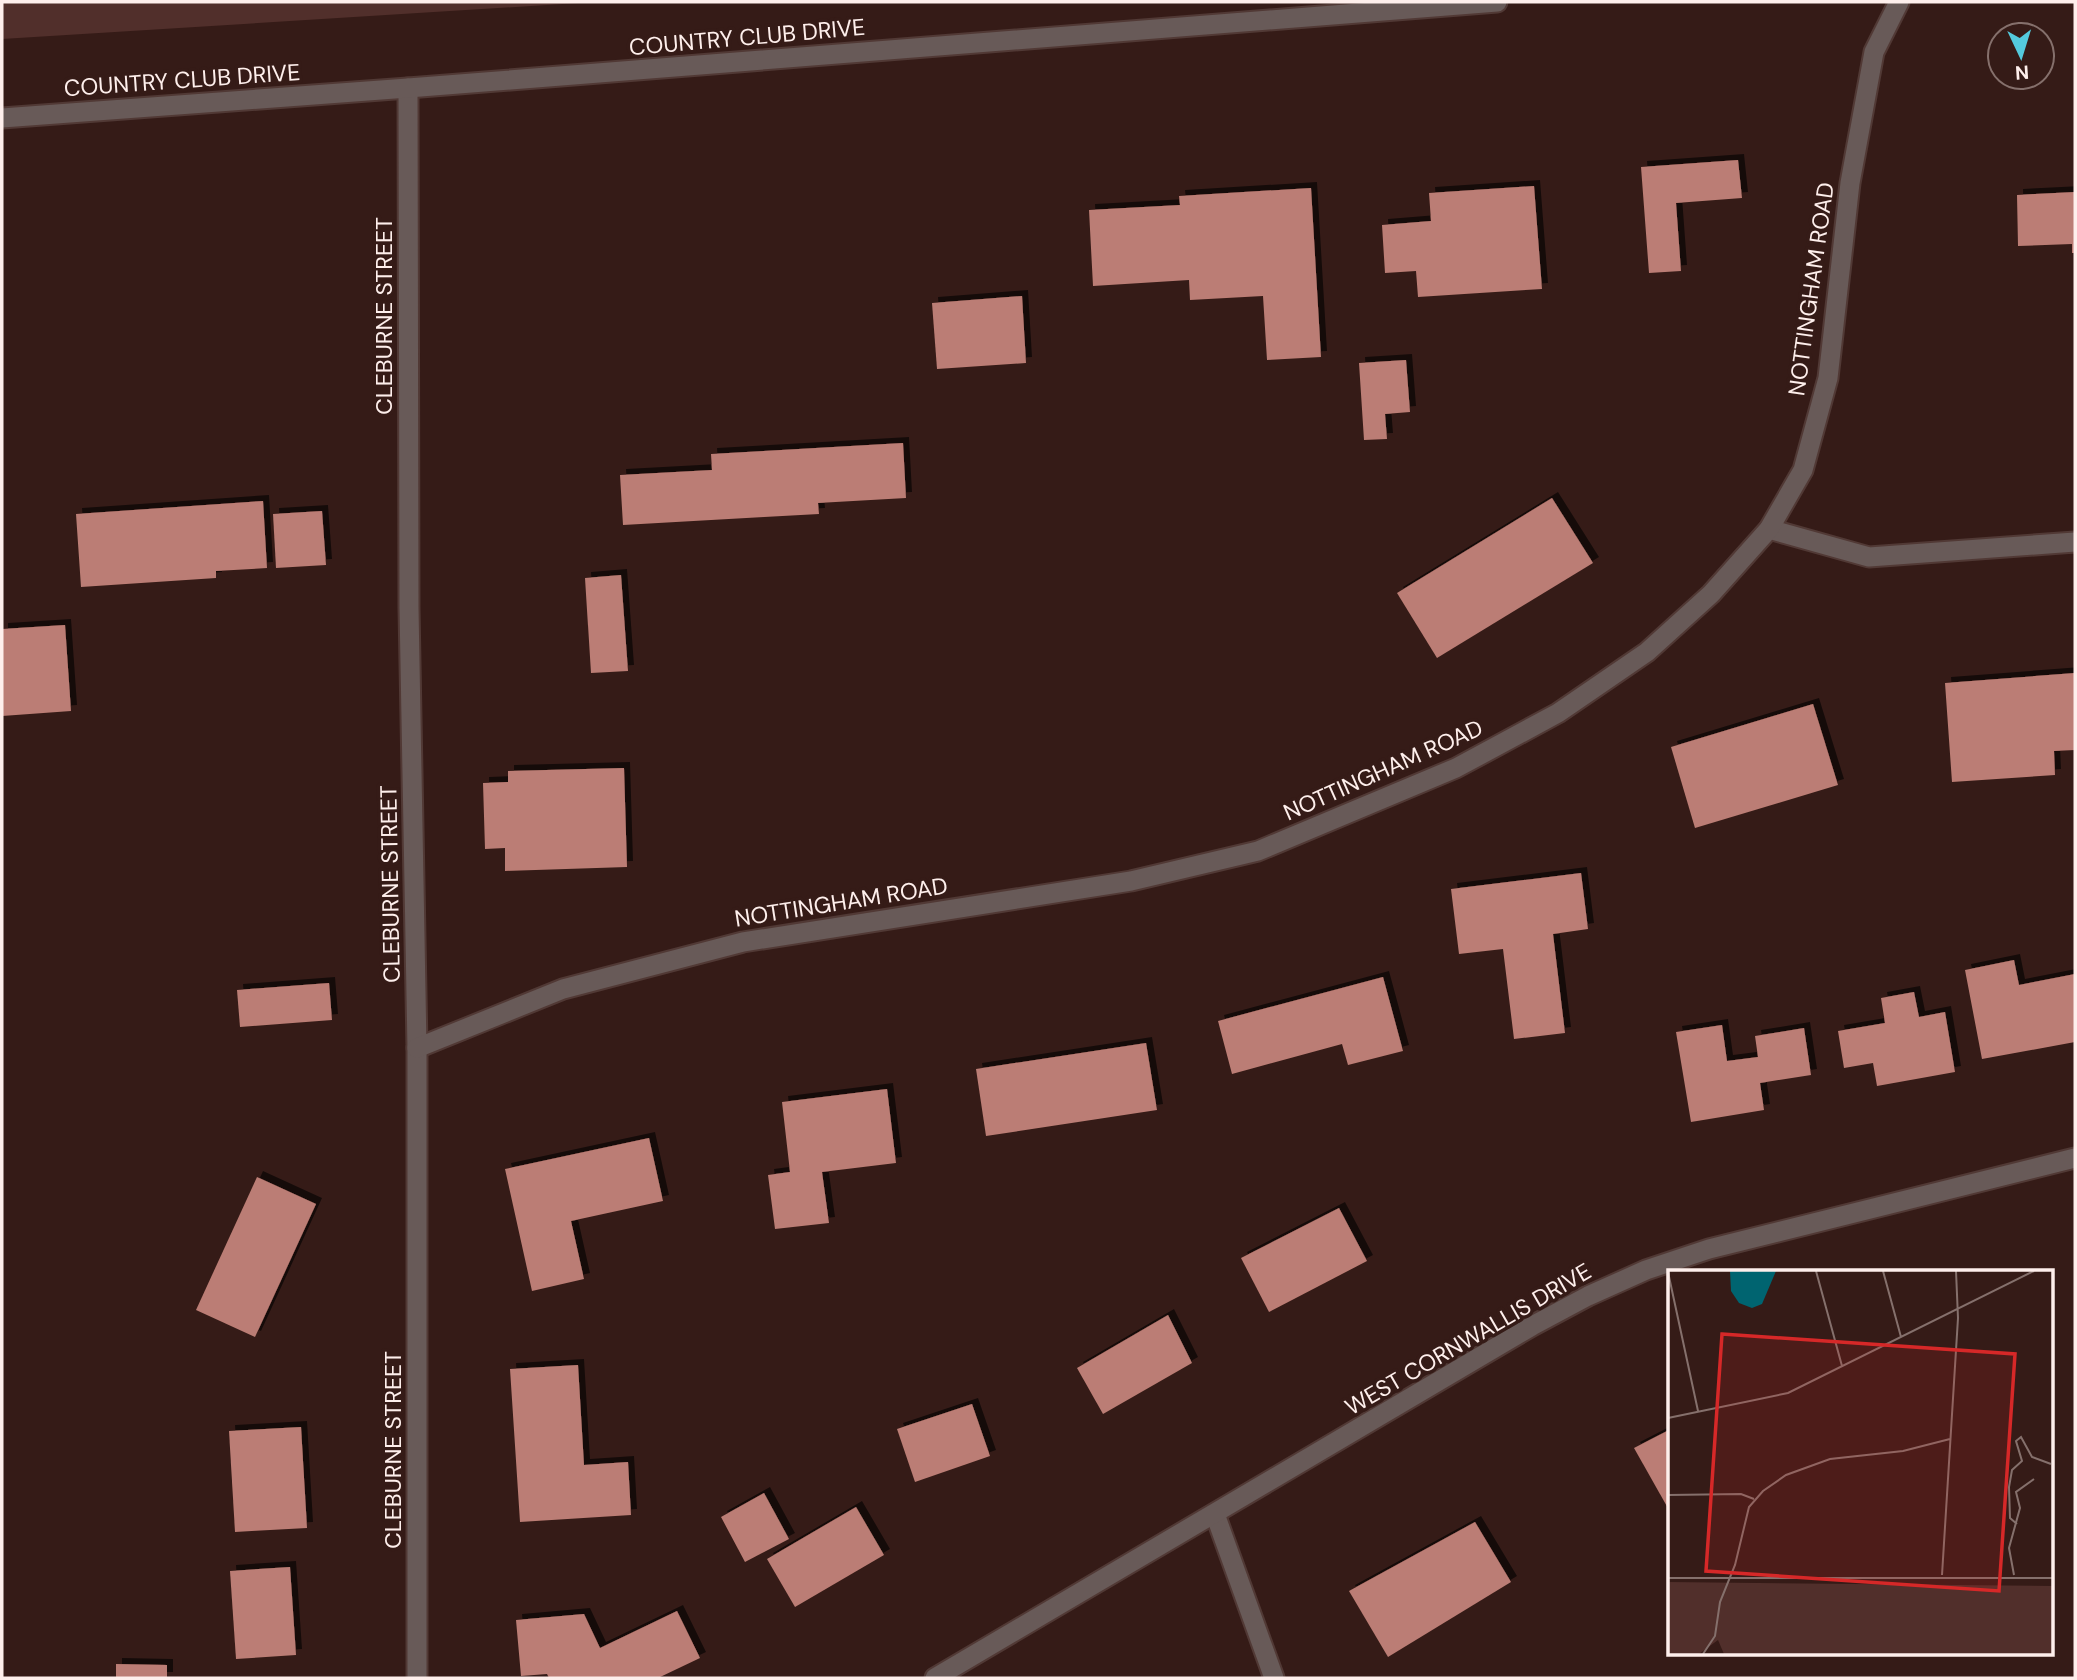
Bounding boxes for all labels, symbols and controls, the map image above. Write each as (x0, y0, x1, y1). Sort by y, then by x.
street label: COUNTRY CLUB DRIVE (628, 12, 866, 62)
north arrow (1986, 21, 2056, 91)
street label: COUNTRY CLUB DRIVE (63, 57, 301, 103)
text: N (2014, 60, 2030, 85)
street label: NOTTINGHAM ROAD (1781, 180, 1841, 398)
street label: CLEBURNE STREET (369, 217, 399, 415)
street label: NOTTINGHAM ROAD (1279, 713, 1487, 827)
street label: CLEBURNE STREET (373, 785, 407, 983)
street label: NOTTINGHAM ROAD (732, 870, 950, 934)
street label: WEST CORNWALLIS DRIVE (1340, 1256, 1596, 1422)
inset map (1668, 1270, 2052, 1656)
street label: CLEBURNE STREET (378, 1351, 408, 1549)

